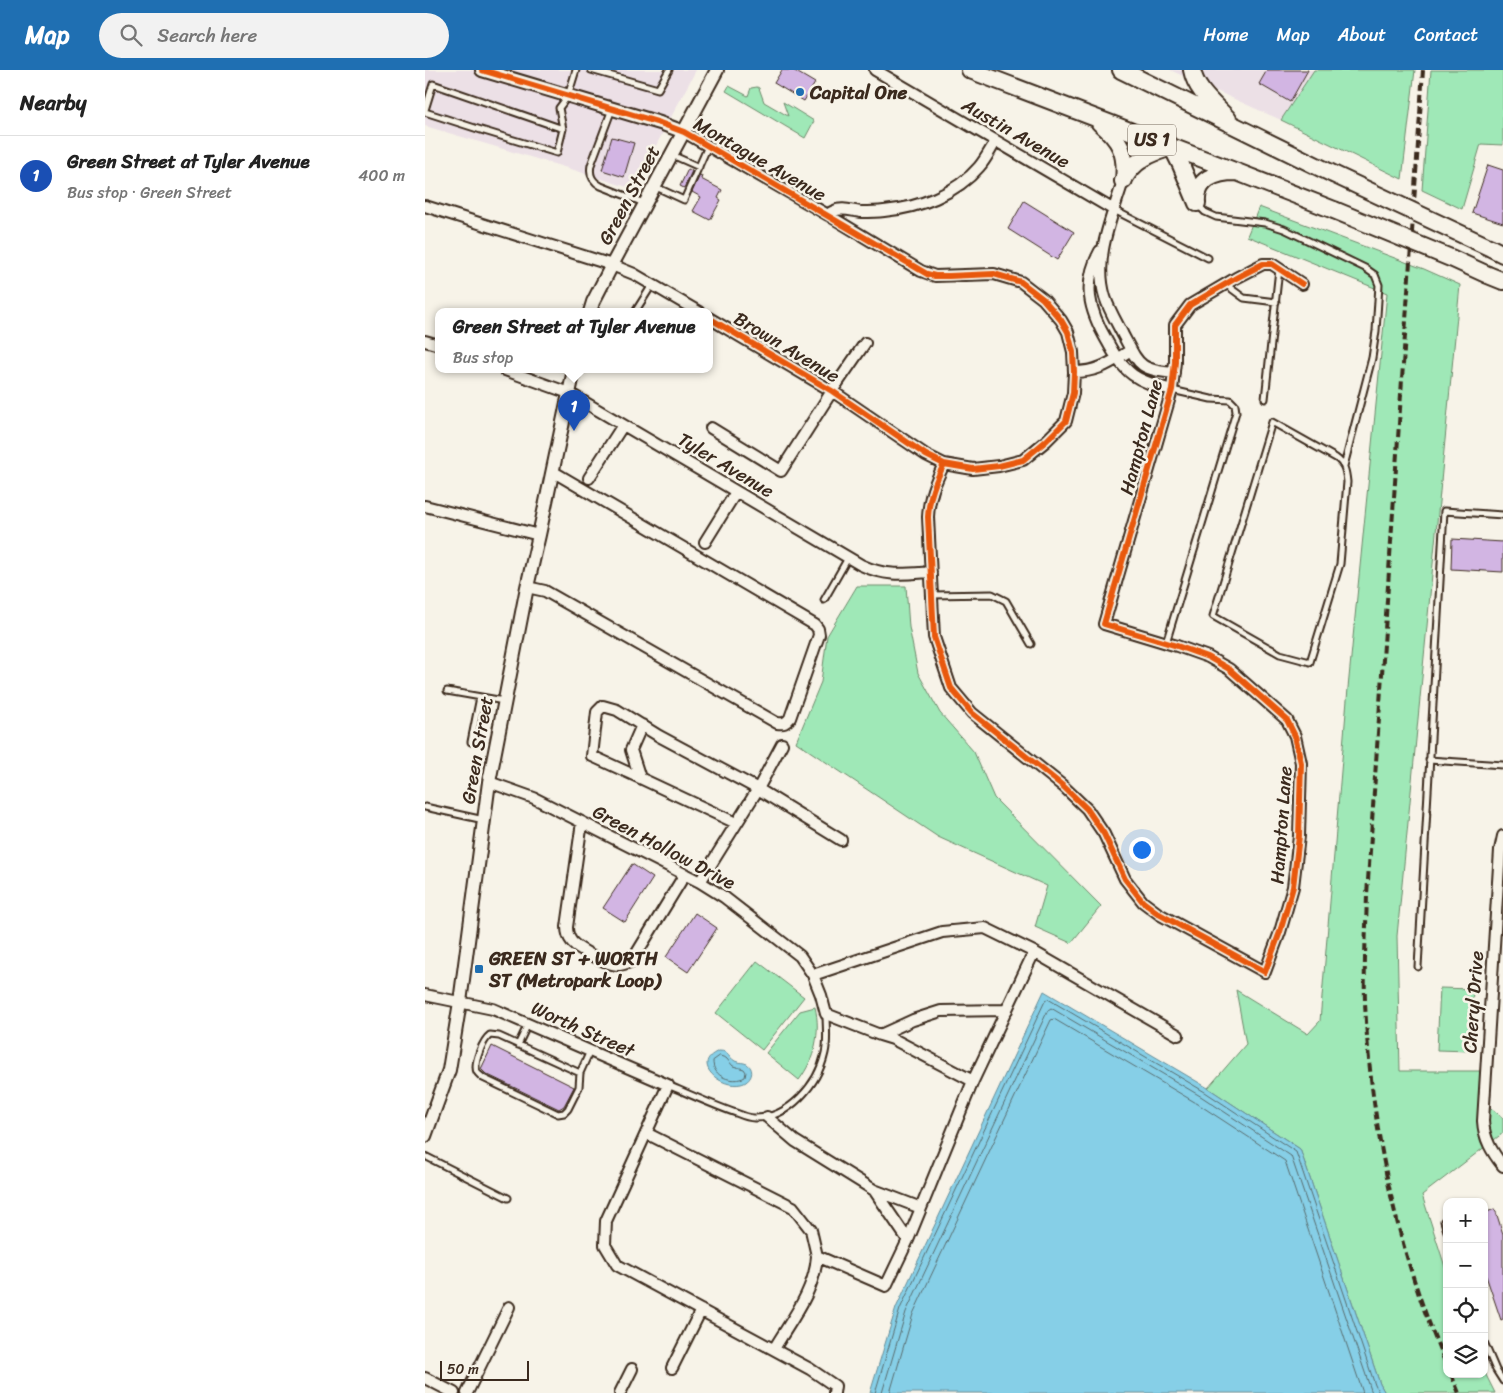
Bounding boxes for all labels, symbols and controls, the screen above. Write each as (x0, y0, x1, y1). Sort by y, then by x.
search box (99, 13, 449, 58)
text: Map (25, 14, 69, 56)
text: Search here (157, 19, 257, 52)
text: Home (1204, 19, 1249, 51)
text: Map (1277, 19, 1310, 51)
text: About (1338, 19, 1386, 51)
text: Contact (1414, 19, 1478, 51)
icon: search (117, 21, 145, 49)
place label: Capital One (809, 76, 907, 109)
text: Nearby (20, 84, 86, 122)
marker: Capital One (794, 86, 806, 98)
street label: Austin Avenue (955, 88, 1077, 178)
street label: Montague Avenue (687, 107, 833, 211)
road number: US 1 (1128, 124, 1176, 156)
street label: Green Street (589, 139, 669, 251)
text: Green Street at Tyler Avenue (67, 145, 310, 178)
text: 1 (33, 161, 39, 190)
text: 400 m (358, 161, 405, 190)
text: Bus stop · Green Street (67, 178, 232, 207)
street label: Brown Avenue (727, 302, 847, 392)
popup (435, 308, 713, 373)
text: Green Street at Tyler Avenue (453, 310, 695, 343)
text: Bus stop (453, 343, 513, 372)
street label: Hampton Lane (1110, 375, 1172, 498)
pin: 1 (558, 390, 590, 431)
street label: Tyler Avenue (671, 423, 781, 507)
street label: Green Street (451, 693, 503, 807)
street label: Hampton Lane (1260, 765, 1302, 885)
street label: Green Hollow Drive (586, 795, 742, 899)
your location (1129, 837, 1155, 863)
place label: GREEN ST + WORTH ST (Metropark Loop) (488, 942, 662, 997)
street label: Cheryl Drive (1453, 950, 1493, 1054)
marker: GREEN ST + WORTH ST (Metropark Loop) (473, 963, 485, 975)
street label: Worth Street (526, 991, 641, 1067)
map controls (1443, 1198, 1488, 1378)
button: + (1443, 1198, 1488, 1243)
button: − (1443, 1243, 1488, 1288)
button: locate (1443, 1288, 1488, 1333)
button: layers (1443, 1333, 1488, 1378)
text: 50 m (447, 1357, 479, 1382)
scale bar (440, 1358, 529, 1381)

